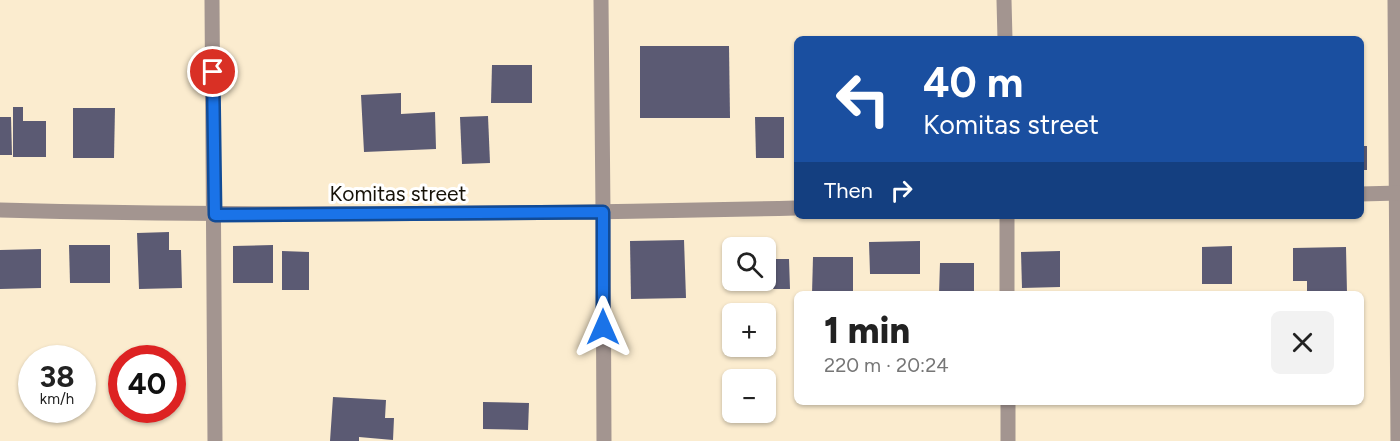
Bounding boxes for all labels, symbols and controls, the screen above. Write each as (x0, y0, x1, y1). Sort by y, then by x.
pin (187, 46, 238, 97)
icon: arrive (196, 55, 229, 88)
text: 40 m (923, 57, 1023, 108)
icon: left (824, 60, 902, 138)
text: Komitas street (923, 108, 1099, 141)
icon: right (885, 174, 918, 207)
text: Then (824, 177, 873, 204)
street label: Komitas street (330, 181, 466, 206)
map controls (722, 237, 776, 423)
button: search (722, 237, 776, 291)
position arrow (571, 295, 635, 359)
button: + (722, 303, 776, 357)
text: 1 min (824, 309, 910, 352)
button: close (1271, 311, 1334, 374)
speed limit sign: 40 (108, 345, 186, 423)
text: 220 m · 20:24 (824, 353, 949, 377)
text: 38 (39, 358, 75, 395)
button: − (722, 369, 776, 423)
text: km/h (40, 390, 74, 408)

